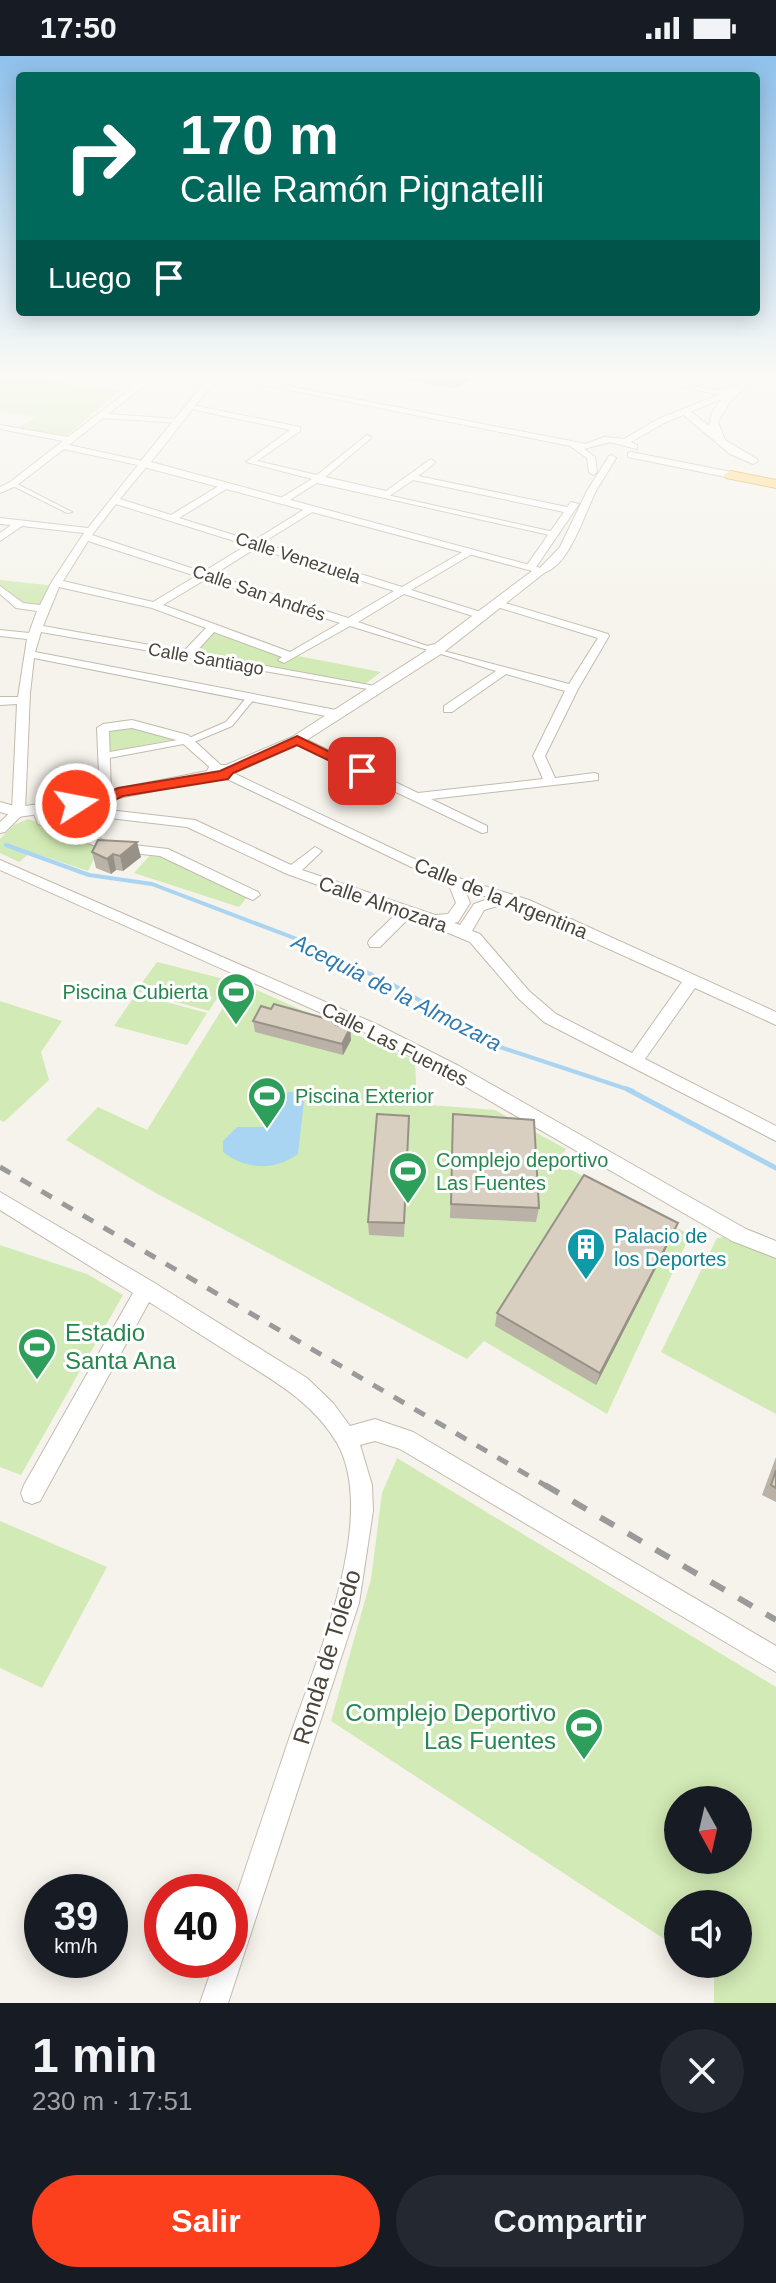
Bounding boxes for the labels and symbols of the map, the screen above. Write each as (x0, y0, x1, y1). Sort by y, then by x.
street label: Calle Venezuela (233, 528, 364, 588)
street label: Calle San Andrés (190, 561, 328, 625)
street label: Calle Santiago (147, 639, 265, 679)
pin (328, 737, 396, 805)
position arrow (34, 762, 118, 846)
street label: Calle de la Argentina (411, 853, 591, 943)
street label: Calle Almozara (316, 872, 451, 937)
water label: Acequia de la Almozara (286, 928, 506, 1056)
sports icon: Piscina Cubierta (215, 971, 257, 1026)
place label: Piscina Cubierta (62, 981, 209, 1003)
street label: Calle Las Fuentes (318, 998, 472, 1090)
sports icon: Piscina Exterior (246, 1075, 288, 1130)
place label: Piscina Exterior (295, 1085, 434, 1107)
place label: Complejo deportivo Las Fuentes (436, 1149, 608, 1194)
sports icon: Complejo deportivo Las Fuentes (387, 1150, 429, 1205)
place label: Palacio de los Deportes (614, 1225, 726, 1270)
building icon: Palacio de los Deportes (565, 1226, 607, 1281)
place label: Estadio Santa Ana (65, 1319, 176, 1374)
sports icon: Estadio Santa Ana (16, 1326, 58, 1381)
street label: Ronda de Toledo (287, 1566, 366, 1747)
place label: Complejo Deportivo Las Fuentes (345, 1699, 556, 1754)
sports icon: Complejo Deportivo Las Fuentes (563, 1706, 605, 1761)
north arrow (664, 1786, 752, 1874)
speed limit sign: 40 (144, 1874, 248, 1978)

